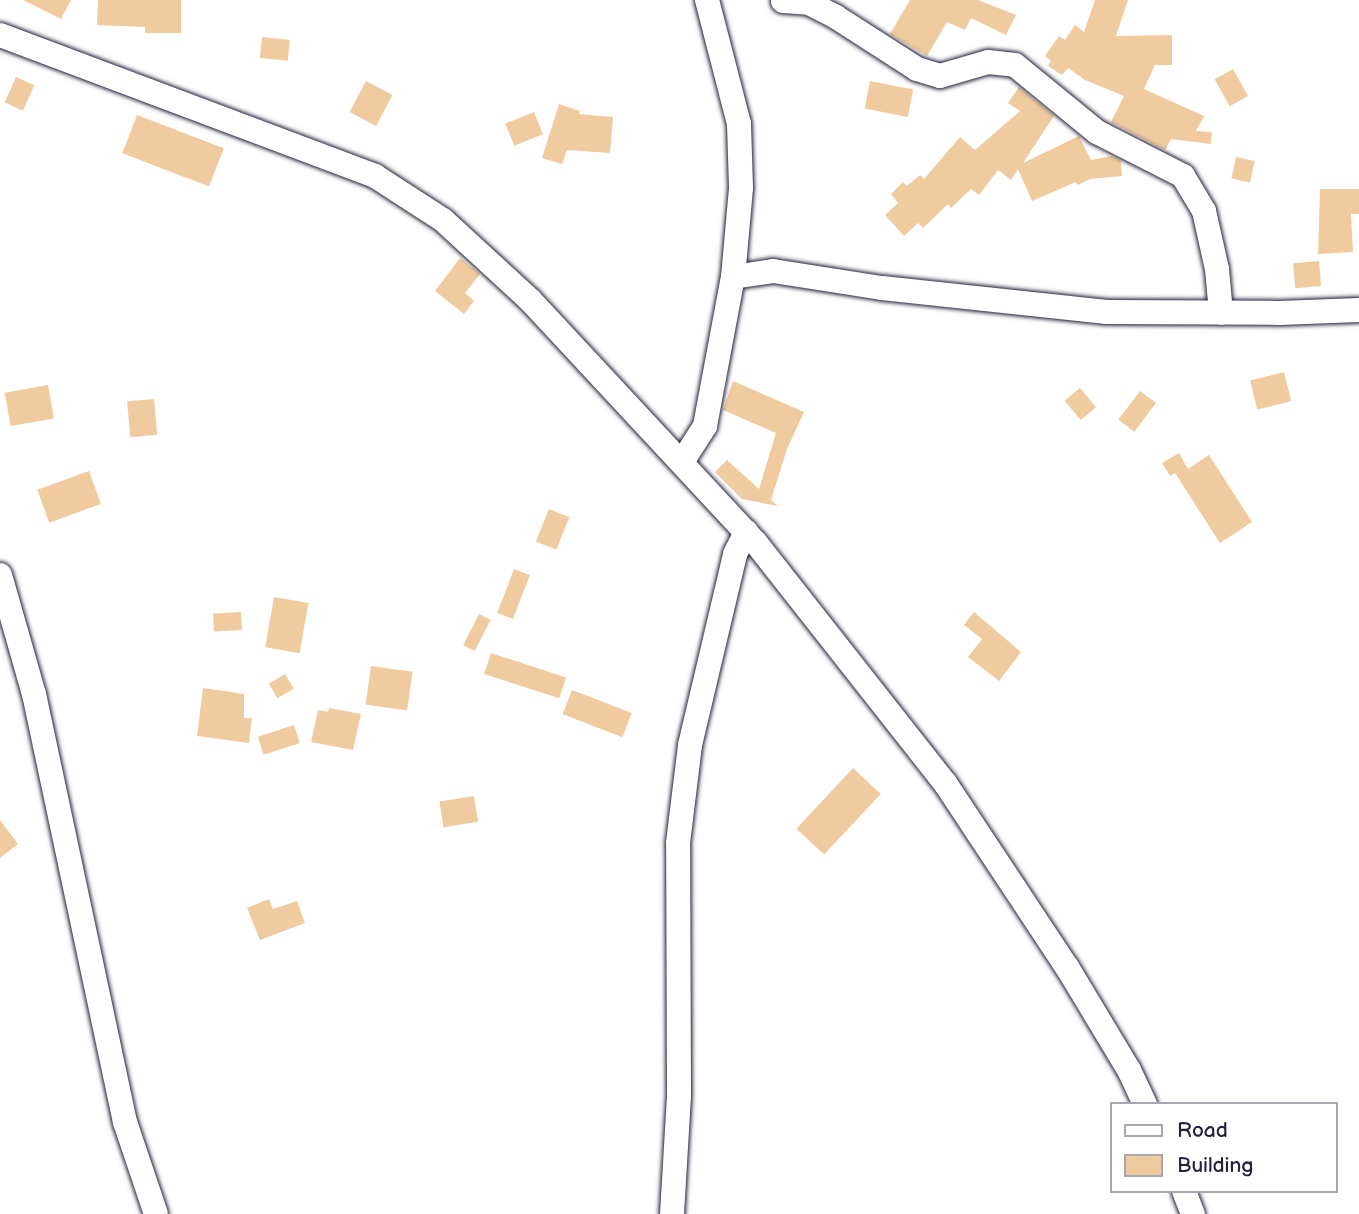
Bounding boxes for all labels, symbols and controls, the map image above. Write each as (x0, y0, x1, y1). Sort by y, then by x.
legend (1110, 1102, 1338, 1193)
text: Road (1177, 1118, 1228, 1143)
text: Building (1177, 1153, 1253, 1178)

